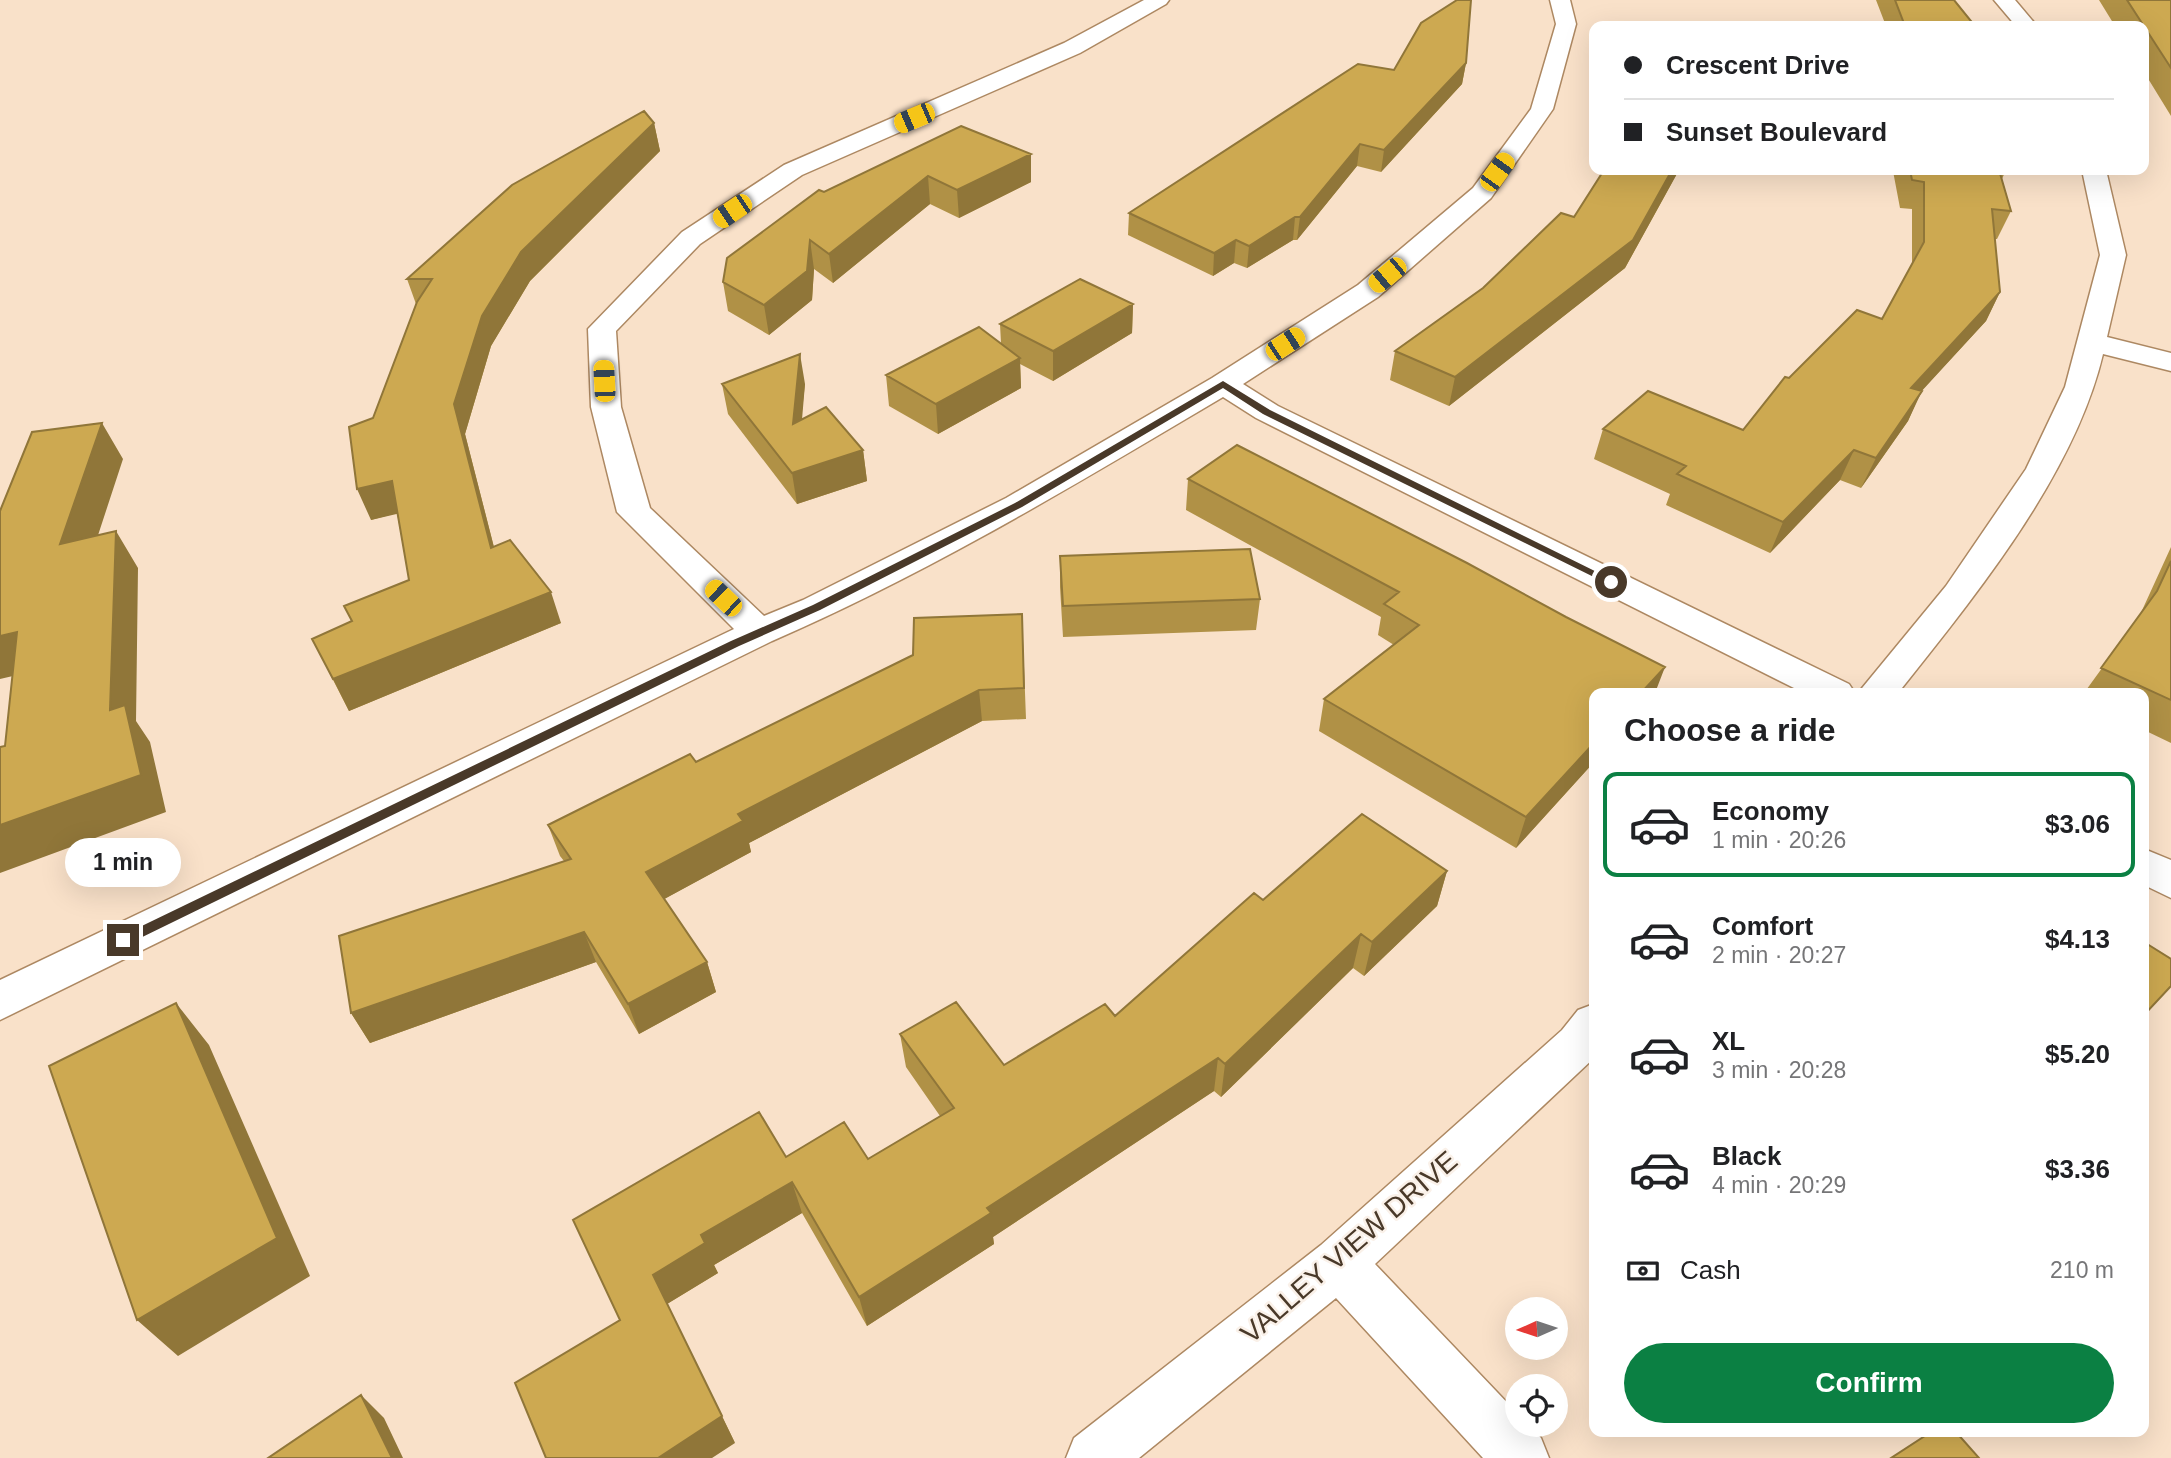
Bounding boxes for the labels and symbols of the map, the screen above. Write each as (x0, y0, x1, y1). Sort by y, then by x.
car (891, 100, 938, 136)
car (1477, 149, 1518, 195)
car (709, 191, 756, 231)
car (1365, 253, 1410, 297)
car (1262, 324, 1309, 364)
car (593, 359, 616, 403)
route start (1595, 566, 1627, 598)
car (701, 576, 746, 620)
callout: 1 min (65, 838, 181, 888)
route end (107, 924, 139, 956)
street label: VALLEY VIEW DRIVE (1235, 1145, 1463, 1349)
north arrow (1505, 1297, 1568, 1360)

